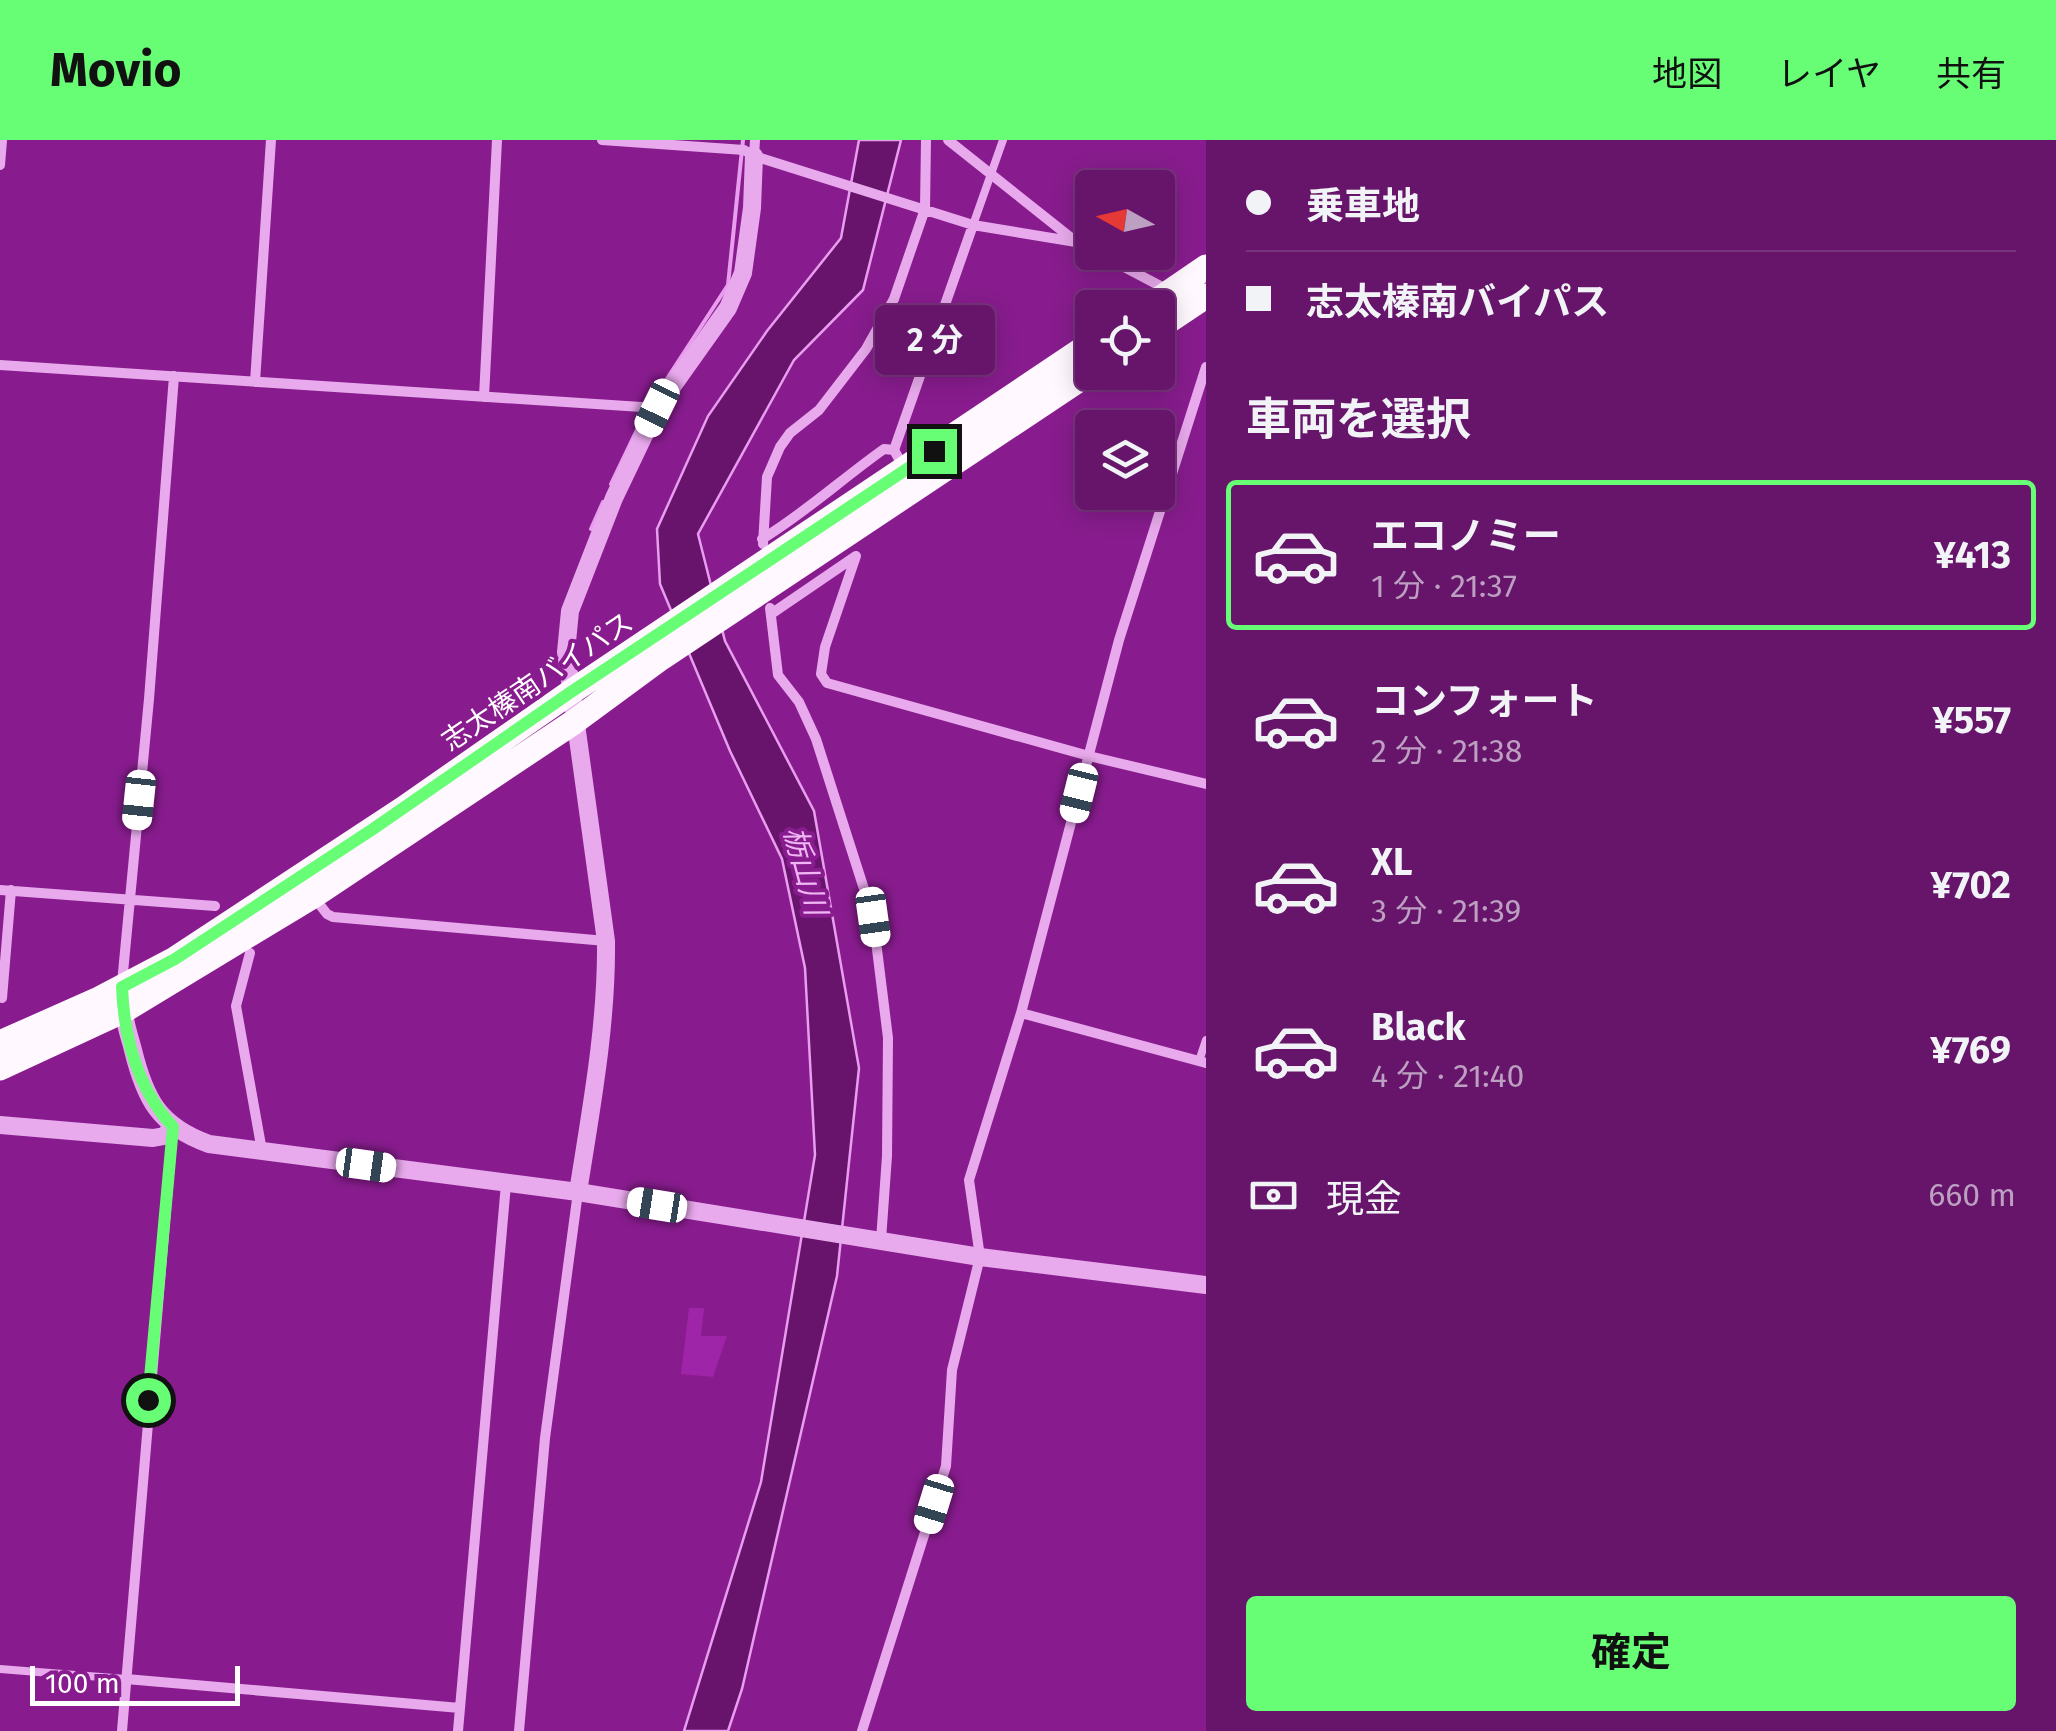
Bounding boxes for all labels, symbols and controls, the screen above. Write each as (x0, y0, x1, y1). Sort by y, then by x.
text: Movio (50, 41, 182, 99)
text: 地図 (1652, 53, 1722, 95)
text: レイヤ (1777, 53, 1881, 95)
text: 共有 (1936, 53, 2006, 95)
north arrow (1075, 170, 1175, 270)
map controls (1075, 170, 1175, 510)
text: 乗車地 (1306, 183, 1420, 229)
text: 志太榛南バイパス (1306, 279, 1609, 325)
button: locate (1075, 290, 1175, 390)
callout: 2 分 (874, 306, 994, 376)
text: 2 分 (907, 321, 963, 359)
car (630, 374, 684, 442)
text: 車両を選択 (1246, 393, 1471, 447)
button: layers (1075, 410, 1175, 510)
route end (912, 429, 957, 474)
icon: car (1251, 510, 1341, 600)
text: エコノミー (1371, 513, 1561, 559)
text: ¥413 (1934, 532, 2011, 578)
text: 1 分 · 21:37 (1371, 567, 1517, 605)
street label: 志太榛南バイパス (435, 605, 639, 758)
icon: car (1251, 675, 1341, 765)
text: コンフォート (1371, 678, 1598, 724)
text: ¥557 (1933, 697, 2011, 743)
text: 2 分 · 21:38 (1371, 732, 1522, 770)
car (1057, 760, 1101, 826)
car (121, 769, 157, 831)
water label: 栃山川 (776, 823, 835, 922)
text: XL (1371, 839, 1413, 885)
icon: car (1251, 840, 1341, 930)
text: ¥702 (1931, 862, 2011, 908)
car (854, 885, 892, 949)
text: 3 分 · 21:39 (1371, 892, 1521, 930)
text: Black (1371, 1004, 1466, 1050)
icon: car (1251, 1005, 1341, 1095)
text: ¥769 (1930, 1027, 2011, 1073)
text: 4 分 · 21:40 (1371, 1057, 1524, 1095)
car (334, 1146, 398, 1184)
icon: cash (1246, 1168, 1301, 1223)
text: 現金 (1326, 1176, 1402, 1222)
text: 660 m (1928, 1176, 2016, 1214)
car (625, 1185, 689, 1225)
route start (126, 1378, 171, 1423)
car (911, 1471, 957, 1537)
button: 確定 (1246, 1596, 2016, 1711)
scale bar (30, 1661, 240, 1706)
text: 100 m (45, 1667, 120, 1700)

